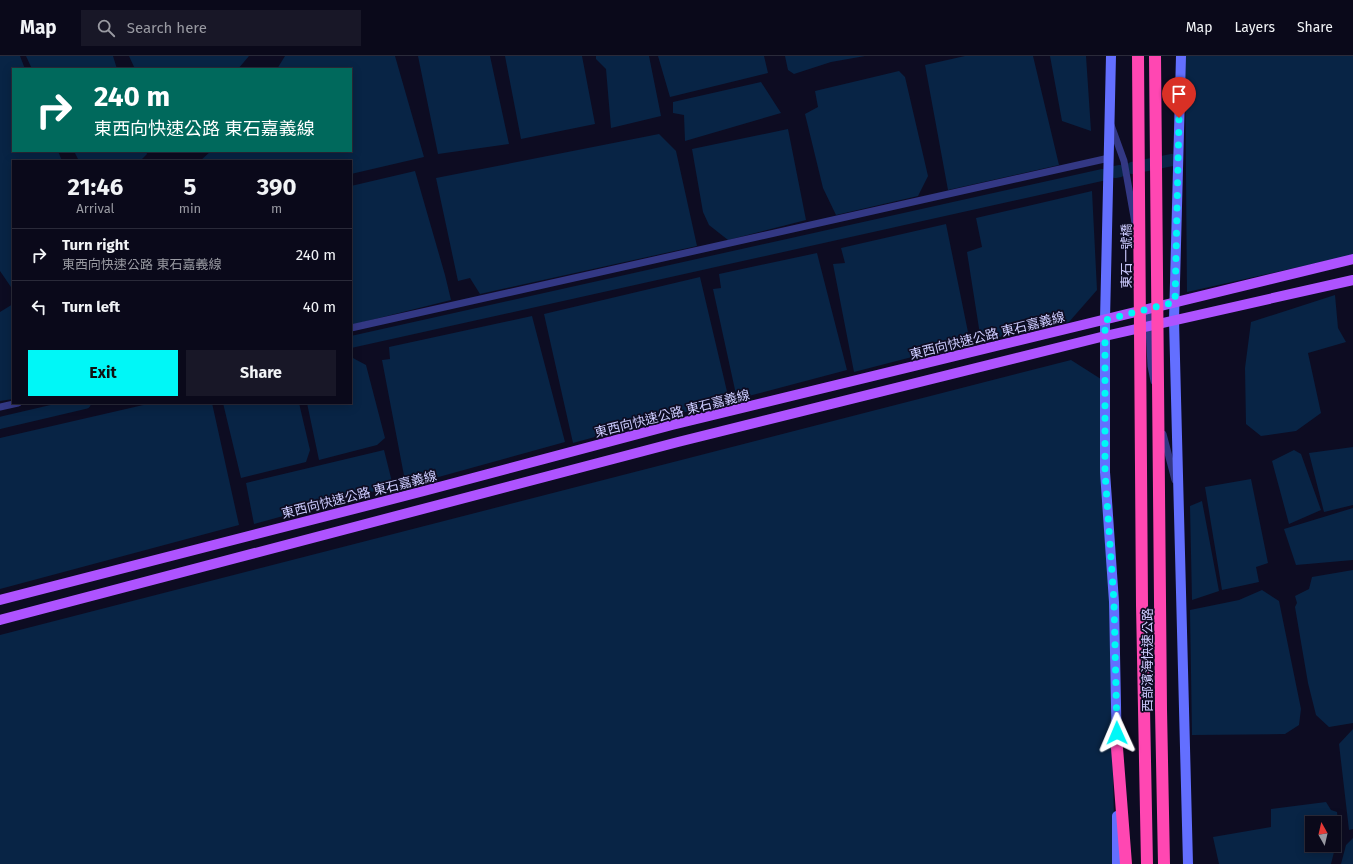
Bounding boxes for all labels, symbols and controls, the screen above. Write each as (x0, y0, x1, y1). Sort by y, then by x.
search box (81, 10, 361, 46)
text: Map (20, 16, 57, 39)
icon: search (95, 17, 117, 39)
text: Search here (127, 19, 207, 37)
text: Map (1186, 19, 1212, 36)
text: Layers (1234, 19, 1275, 36)
text: Share (1297, 19, 1333, 36)
pin (1162, 77, 1196, 118)
text: 240 m (94, 80, 170, 113)
icon: arrive (1168, 83, 1190, 105)
icon: right (28, 84, 80, 136)
text: 東西向快速公路 東石嘉義線 (94, 118, 315, 140)
text: 21:46 (68, 173, 123, 201)
text: 5 (184, 173, 196, 201)
text: 390 (257, 173, 296, 201)
text: Arrival (76, 201, 114, 216)
text: min (179, 201, 201, 216)
text: m (271, 201, 282, 216)
street label: 東石一號橋 (1119, 223, 1134, 289)
text: Turn right (62, 236, 129, 254)
icon: right (28, 244, 50, 266)
text: 240 m (296, 246, 336, 264)
text: 東西向快速公路 東石嘉義線 (62, 257, 221, 272)
icon: left (28, 296, 50, 318)
text: Turn left (62, 298, 120, 316)
text: 40 m (303, 298, 336, 316)
street label: 東西向快速公路 東石嘉義線 (908, 309, 1066, 362)
button: Exit (28, 350, 178, 396)
button: Share (186, 350, 336, 396)
street label: 東西向快速公路 東石嘉義線 (593, 387, 751, 440)
street label: 東西向快速公路 東石嘉義線 (280, 468, 438, 521)
street label: 西部濱海快速公路 (1140, 608, 1155, 712)
position arrow (1096, 712, 1138, 754)
north arrow (1305, 816, 1341, 852)
map controls (1305, 816, 1341, 852)

